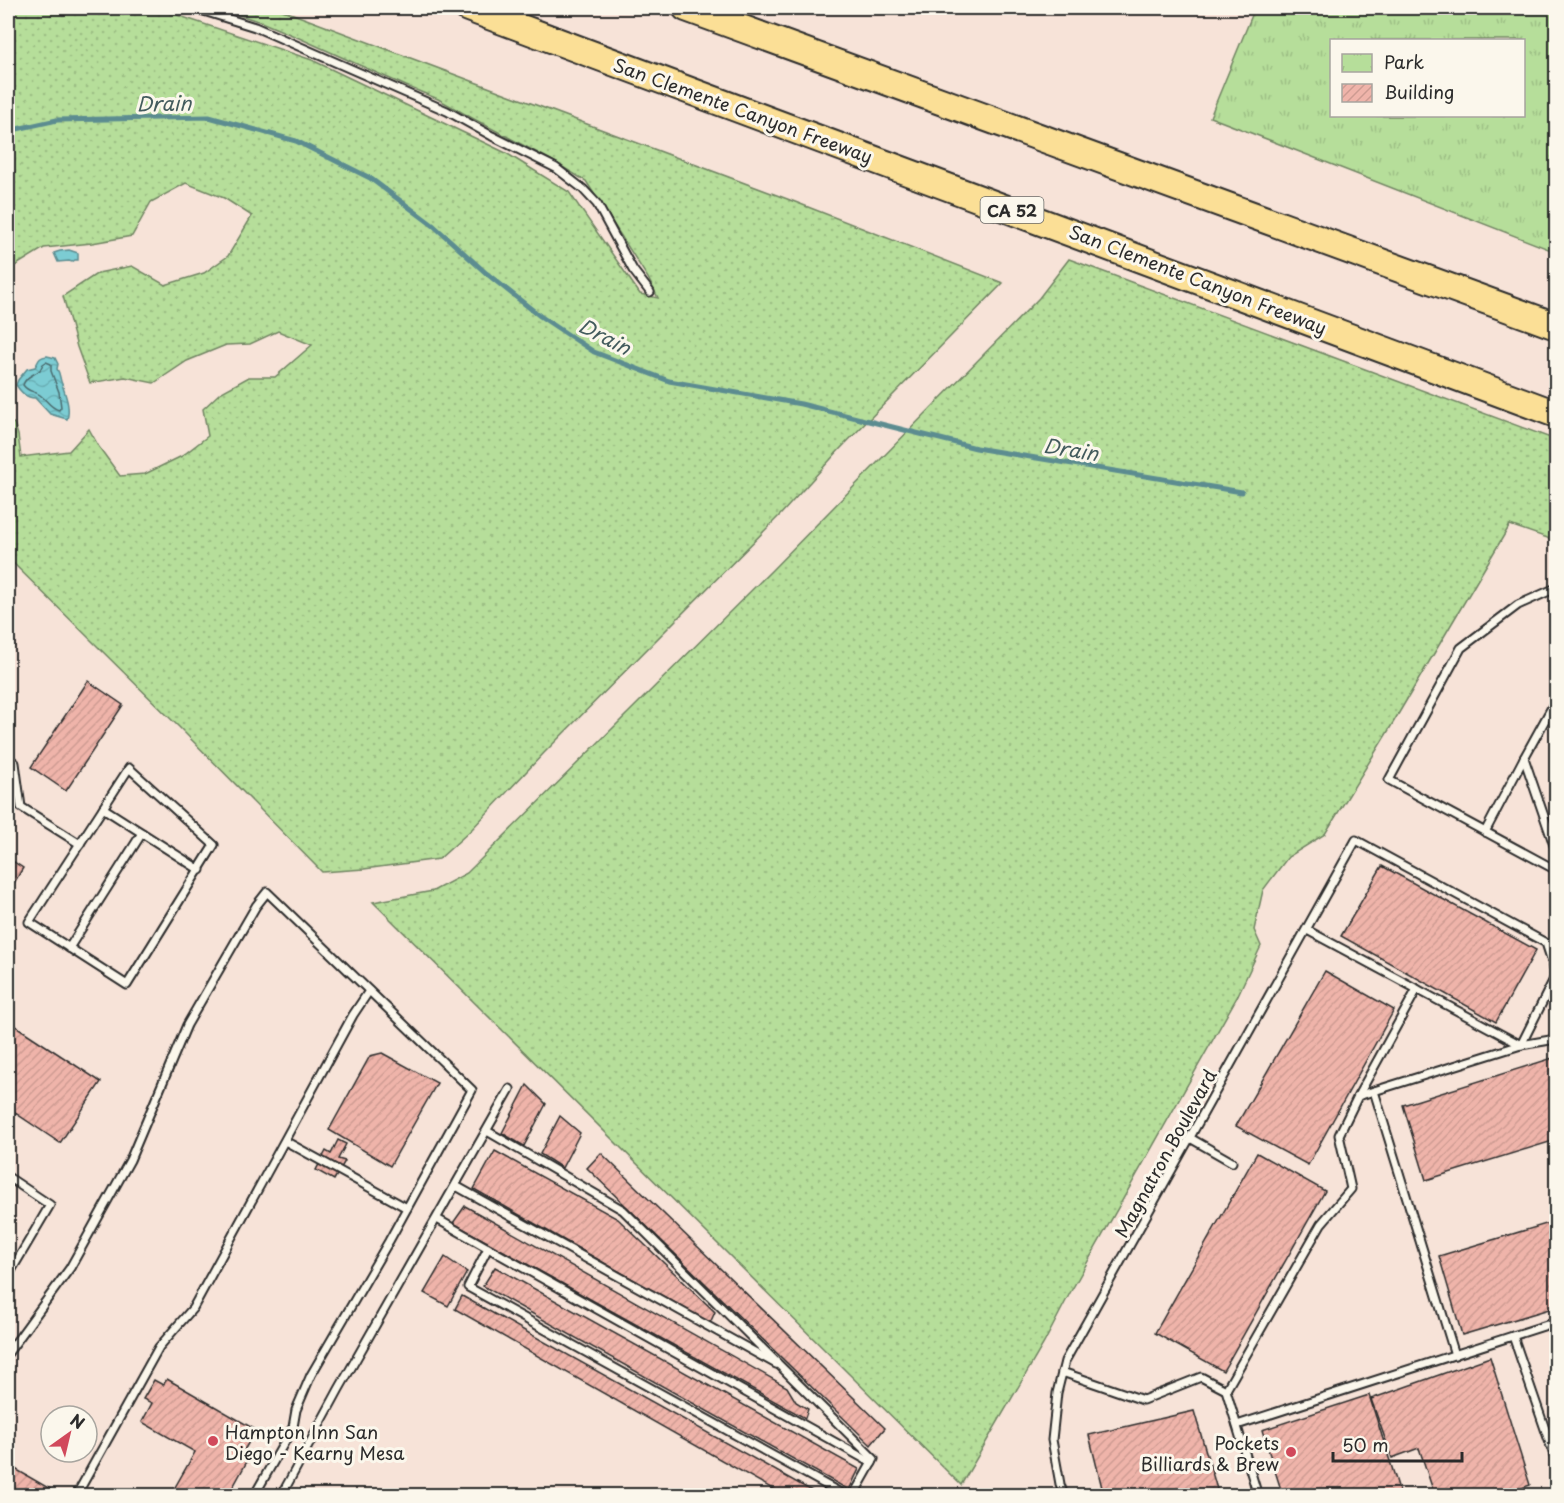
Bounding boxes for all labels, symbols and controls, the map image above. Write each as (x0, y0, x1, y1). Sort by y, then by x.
legend (1330, 39, 1525, 117)
text: Park (1384, 48, 1424, 75)
street label: San Clemente Canyon Freeway (610, 50, 876, 170)
text: Building (1384, 78, 1454, 105)
water label: Drain (136, 88, 193, 118)
road number: CA 52 (980, 197, 1044, 223)
street label: San Clemente Canyon Freeway (1065, 217, 1331, 341)
water label: Drain (574, 310, 637, 362)
water label: Drain (1042, 430, 1101, 468)
street label: Magnatron Boulevard (1107, 1064, 1223, 1242)
north arrow (39, 1404, 99, 1464)
text: N (66, 1407, 90, 1434)
place label: Hampton Inn San Diego - Kearny Mesa (225, 1418, 405, 1466)
scale bar (1333, 1425, 1462, 1463)
place label: Pockets Billiards & Brew (1140, 1429, 1279, 1477)
text: 50 m (1342, 1431, 1389, 1458)
marker: Hampton Inn San Diego - Kearny Mesa (206, 1434, 220, 1448)
marker: Pockets Billiards & Brew (1284, 1445, 1298, 1459)

